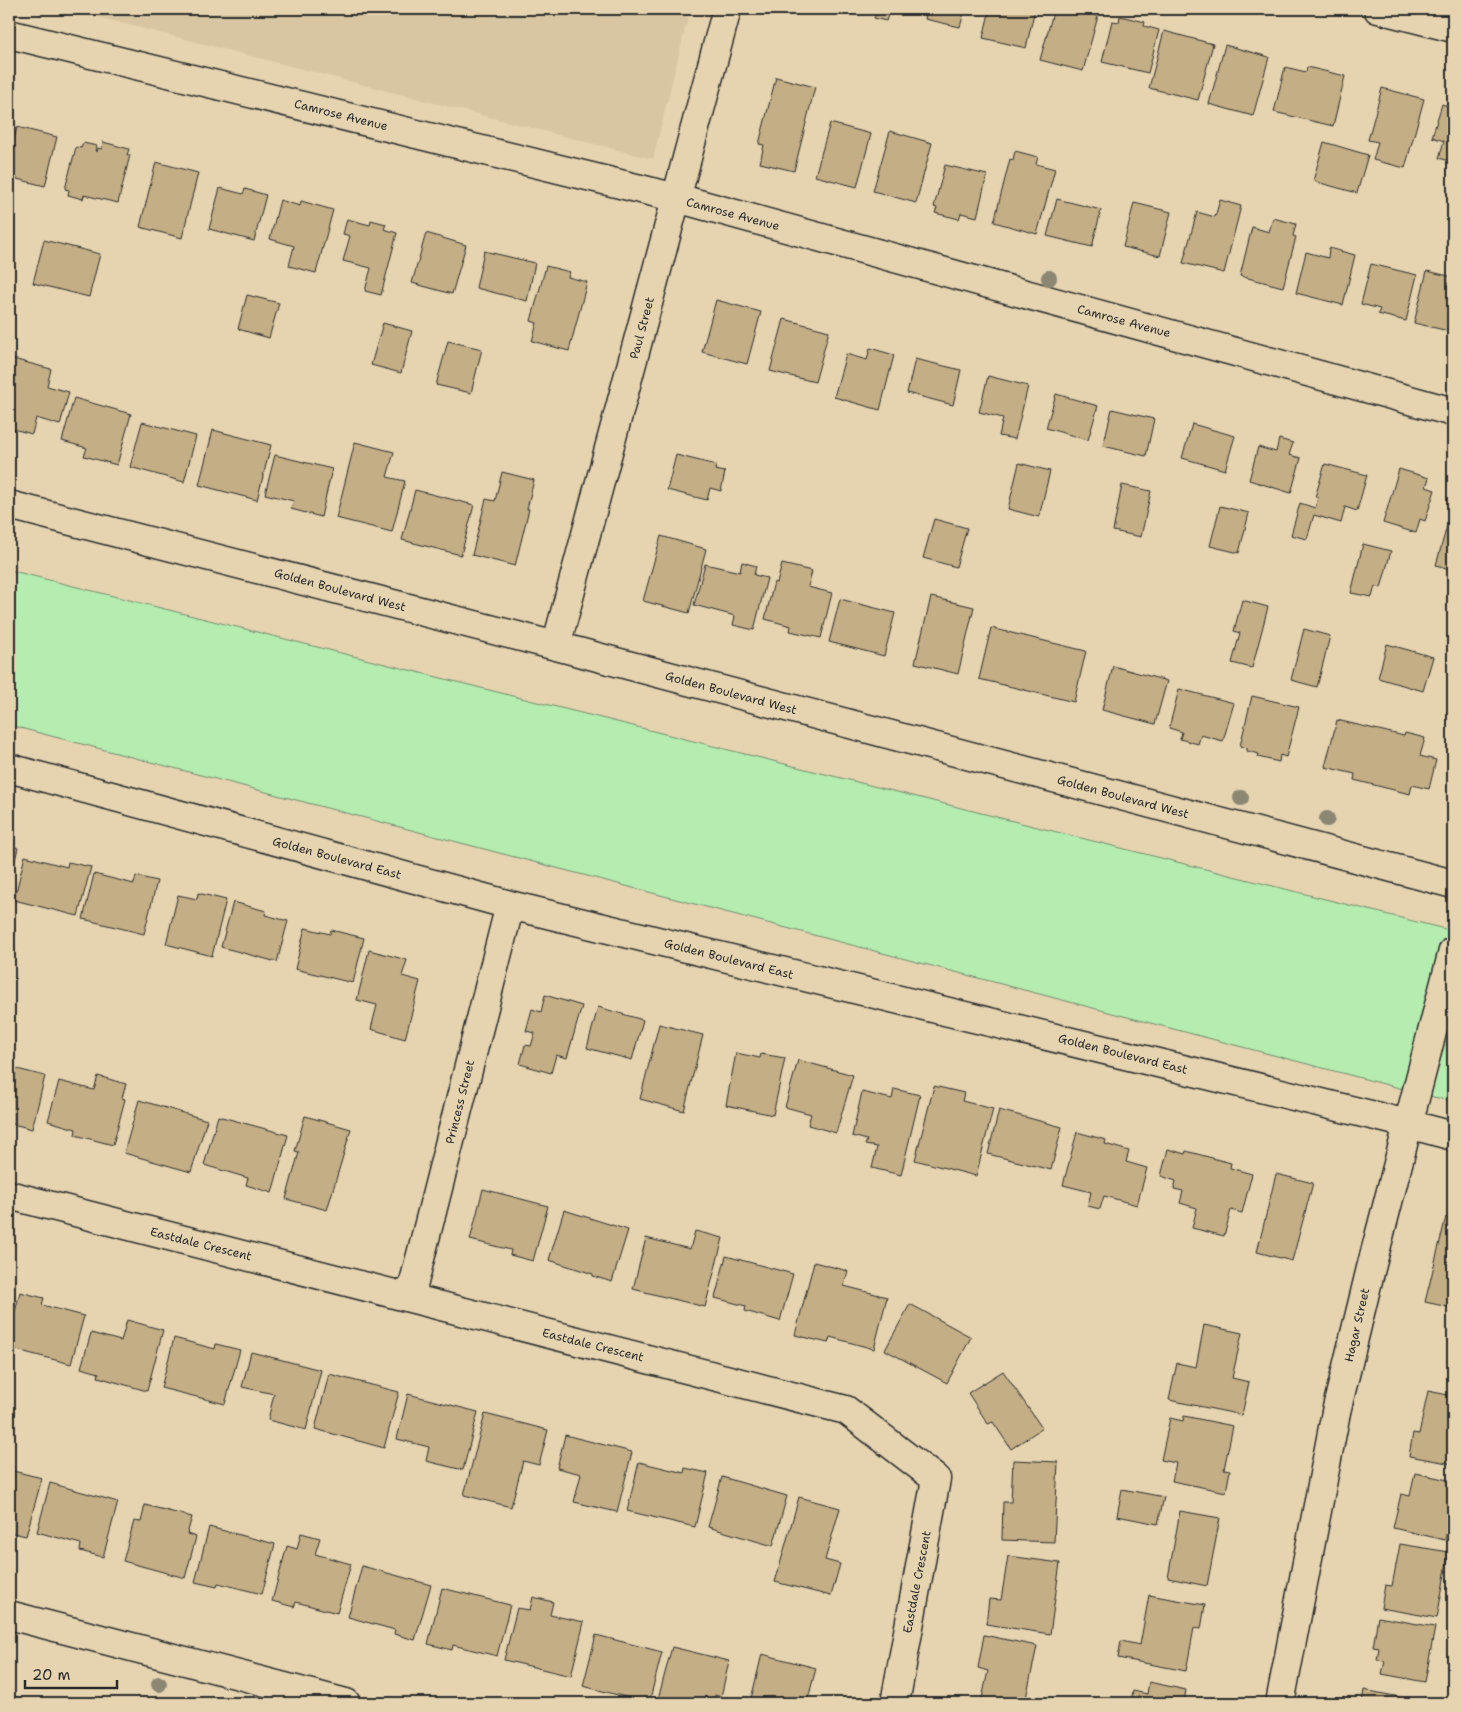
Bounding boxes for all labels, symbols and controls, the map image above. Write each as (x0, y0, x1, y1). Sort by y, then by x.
street label: Camrose Avenue (292, 96, 390, 134)
street label: Camrose Avenue (685, 194, 782, 234)
street label: Paul Street (626, 295, 658, 361)
street label: Camrose Avenue (1076, 301, 1173, 341)
street label: Golden Boulevard West (272, 565, 408, 615)
street label: Golden Boulevard West (663, 668, 799, 718)
street label: Golden Boulevard West (1055, 772, 1191, 822)
street label: Golden Boulevard East (271, 833, 403, 883)
street label: Golden Boulevard East (663, 935, 795, 983)
street label: Golden Boulevard East (1057, 1030, 1189, 1078)
street label: Princess Street (442, 1058, 478, 1146)
street label: Eastdale Crescent (149, 1224, 253, 1264)
street label: Hagar Street (1341, 1286, 1373, 1364)
street label: Eastdale Crescent (541, 1325, 645, 1365)
street label: Eastdale Crescent (899, 1529, 935, 1635)
scale bar (25, 1657, 118, 1689)
text: 20 m (32, 1665, 71, 1685)

